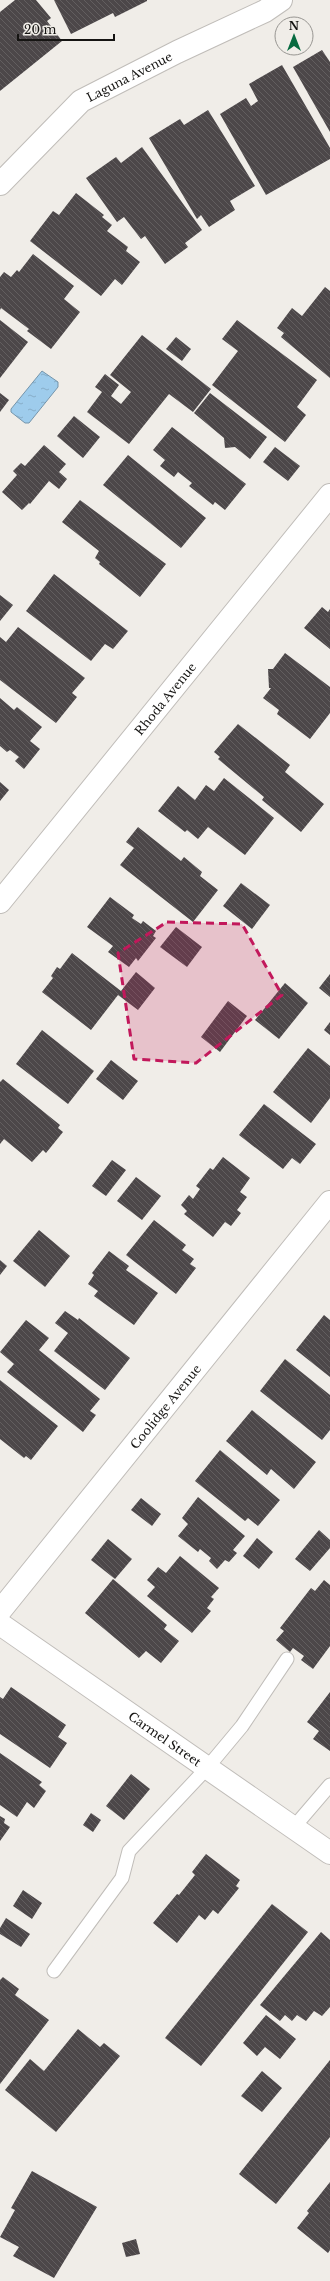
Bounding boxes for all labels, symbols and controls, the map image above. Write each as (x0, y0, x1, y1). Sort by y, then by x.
scale bar (18, 16, 114, 42)
north arrow (274, 16, 314, 56)
text: N (289, 19, 300, 33)
text: 20 m (24, 22, 56, 37)
street label: Laguna Avenue (84, 48, 175, 105)
street label: Rhoda Avenue (131, 659, 199, 738)
street label: Coolidge Avenue (127, 1361, 204, 1452)
street label: Carmel Street (126, 1708, 205, 1769)

